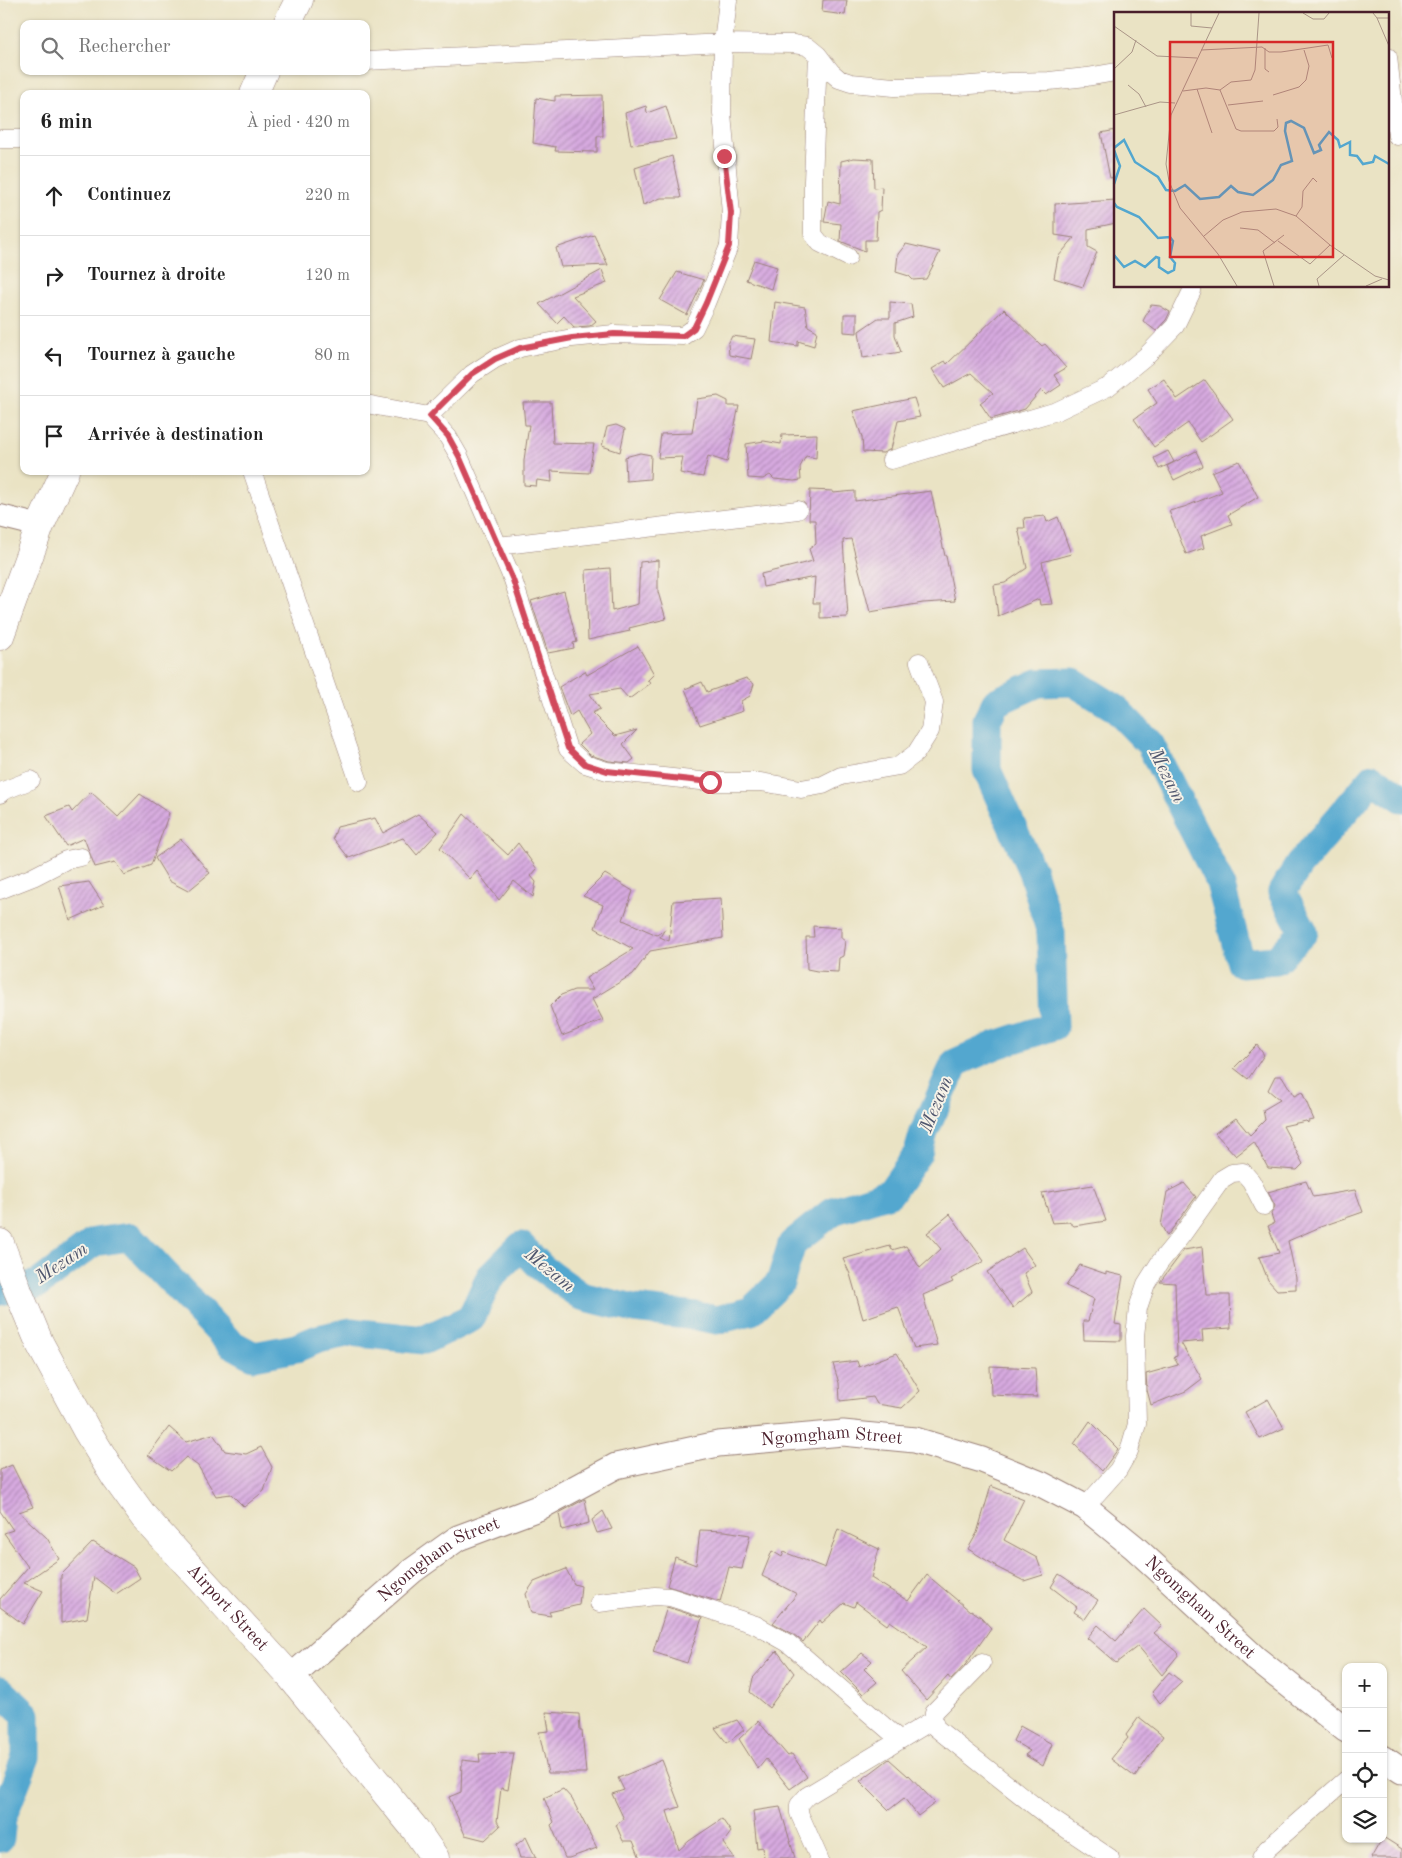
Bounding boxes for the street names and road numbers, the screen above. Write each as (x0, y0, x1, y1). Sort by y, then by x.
street label: Ngomgham Street (760, 1423, 903, 1449)
street label: Ngomgham Street (374, 1514, 502, 1605)
street label: Ngomgham Street (1142, 1553, 1259, 1662)
street label: Airport Street (183, 1561, 271, 1655)

